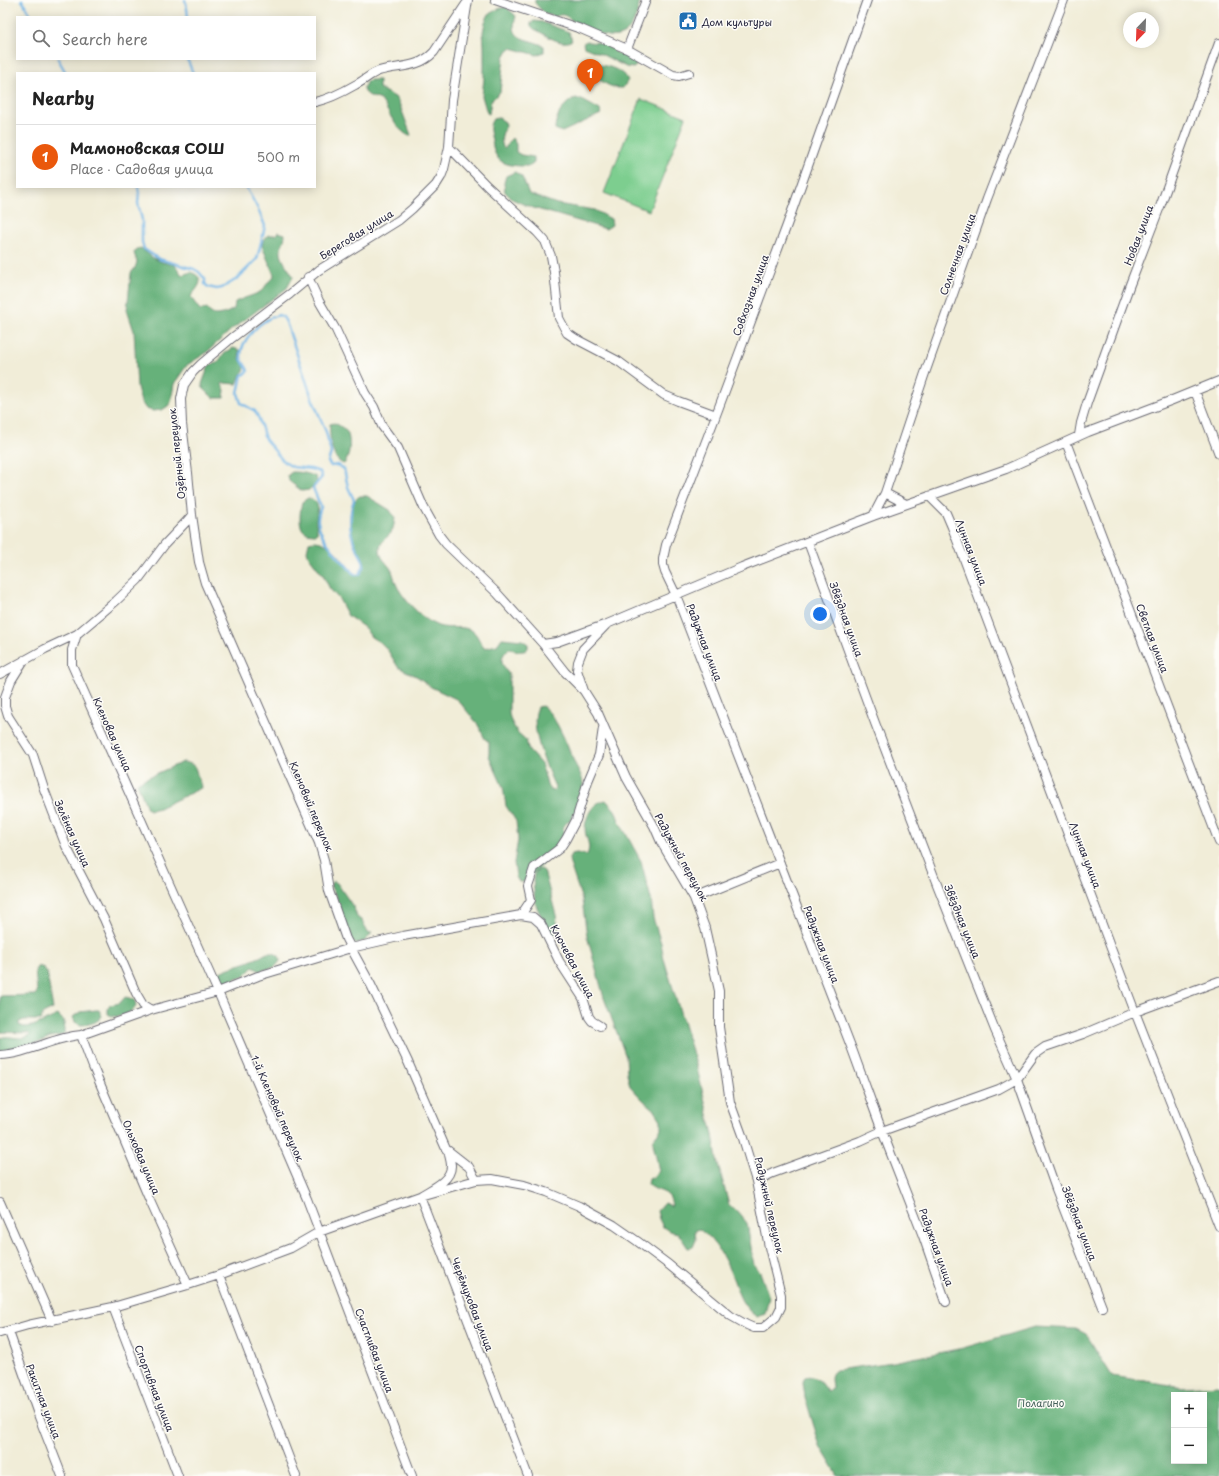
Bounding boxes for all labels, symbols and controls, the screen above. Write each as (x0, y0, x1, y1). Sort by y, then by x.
public building icon: Дом культуры (677, 10, 699, 32)
north arrow (1123, 12, 1159, 48)
place label: Дом культуры (701, 14, 772, 30)
search box (16, 16, 316, 60)
icon: search (30, 27, 52, 49)
text: Search here (62, 27, 148, 50)
pin: 1 (577, 59, 603, 92)
text: Nearby (32, 85, 94, 111)
text: Мамоновская СОШ (70, 136, 224, 159)
text: 1 (42, 147, 48, 166)
text: 500 m (257, 147, 300, 166)
text: Place · Садовая улица (70, 159, 213, 178)
street label: Новая улица (1120, 202, 1157, 267)
street label: Береговая улица (316, 205, 396, 263)
street label: Солнечная улица (935, 210, 979, 297)
street label: Совхозная улица (728, 252, 772, 338)
street label: Озёрный переулок (164, 408, 189, 500)
street label: Лунная улица (953, 517, 992, 588)
street label: Звёздная улица (826, 579, 868, 659)
street label: Радужная улица (683, 601, 727, 684)
street label: Светлая улица (1133, 601, 1173, 675)
your location (810, 604, 830, 624)
street label: Кленовая улица (90, 694, 136, 774)
street label: Кленовый переулок (285, 759, 338, 854)
street label: Зелёная улица (51, 797, 95, 870)
street label: Радужный переулок (651, 810, 712, 904)
street label: Лунная улица (1067, 820, 1106, 891)
street label: Звёздная улица (941, 882, 985, 961)
street label: Радужная улица (800, 903, 844, 986)
street label: Ключевая улица (547, 921, 599, 1001)
street label: 1-й Кленовый переулок (247, 1053, 308, 1164)
street label: Ольховая улица (120, 1117, 165, 1197)
street label: Радужный переулок (751, 1155, 788, 1255)
street label: Звёздная улица (1059, 1184, 1101, 1263)
street label: Радужная улица (916, 1206, 958, 1289)
street label: Черёмуховая улица (447, 1255, 498, 1354)
street label: Счастливая улица (352, 1306, 398, 1395)
street label: Спортивная улица (132, 1342, 179, 1434)
street label: Ракитная улица (23, 1361, 65, 1441)
map controls (1171, 1392, 1207, 1464)
button: + (1171, 1392, 1207, 1428)
park label: Полагино (1018, 1395, 1065, 1410)
button: − (1171, 1428, 1207, 1464)

